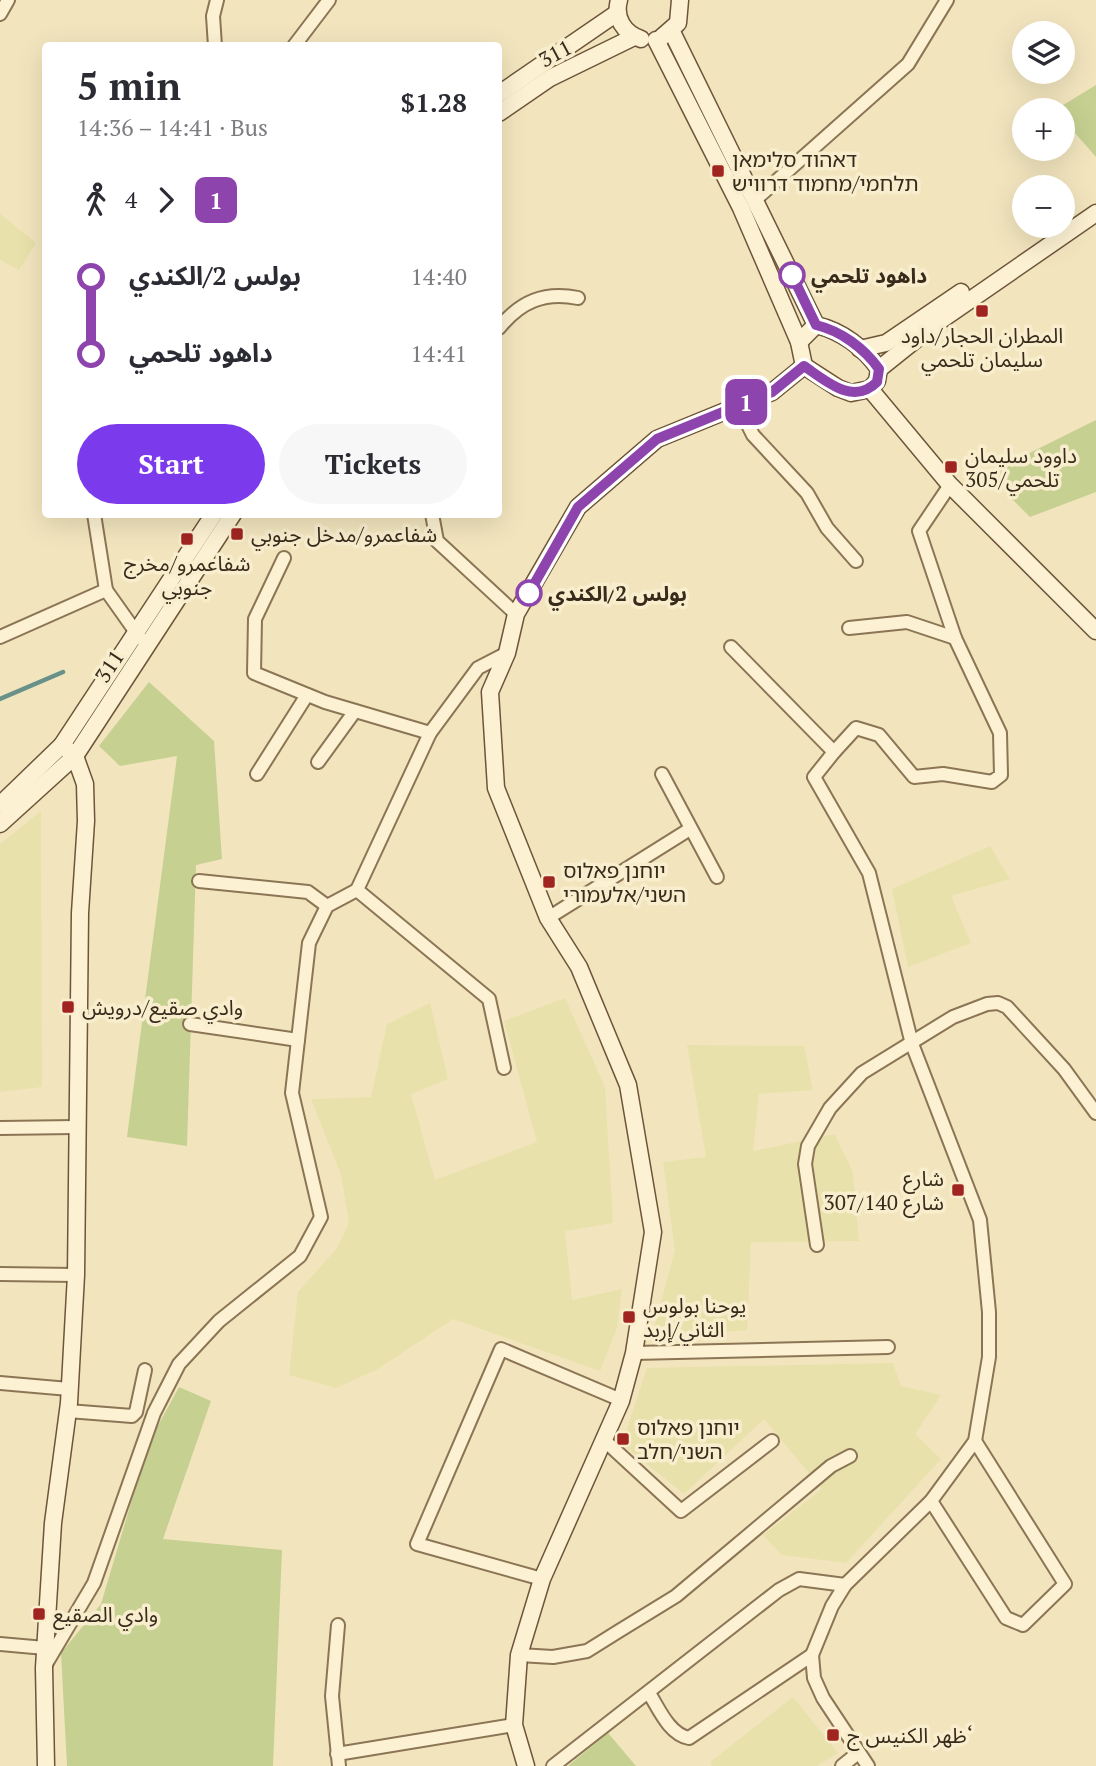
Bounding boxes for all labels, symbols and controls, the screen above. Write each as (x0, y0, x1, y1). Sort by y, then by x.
map controls (1012, 21, 1075, 238)
button: layers (1012, 21, 1075, 84)
street label: 311 (534, 33, 576, 73)
text: 5 min (77, 61, 181, 111)
text: $1.28 (401, 85, 467, 119)
button: + (1012, 98, 1075, 161)
text: 14:36 – 14:41 · Bus (77, 112, 268, 143)
place label: דאהוד סלימאן תלחמי/מחמוד דרוויש (732, 145, 919, 197)
marker: דאהוד סלימאן תלחמי/מחמוד דרוויש (710, 163, 726, 179)
button: − (1012, 175, 1075, 238)
icon: walk (77, 181, 115, 219)
icon: forward (147, 181, 185, 219)
text: 4 (125, 184, 137, 215)
text: 1 (209, 184, 223, 216)
text: بولس 2/الكندي (129, 258, 301, 292)
text: 14:40 (410, 261, 467, 292)
place label: داهود تلحمي (811, 261, 927, 293)
marker: داهود تلحمي (779, 262, 805, 288)
marker: المطران الحجار/داود سليمان تلحمي (974, 303, 990, 319)
place label: المطران الحجار/داود سليمان تلحمي (901, 321, 1063, 376)
text: داهود تلحمي (129, 335, 273, 369)
text: 14:41 (410, 338, 467, 369)
line badge: 1 (723, 379, 769, 425)
text: 1 (739, 386, 753, 418)
button: Start (77, 424, 265, 504)
button: Tickets (279, 424, 467, 504)
place label: داوود سليمان تلحمي/305 (965, 441, 1077, 496)
marker: داوود سليمان تلحمي/305 (943, 459, 959, 475)
place label: شفاعمرو/مدخل جنوبي (251, 520, 437, 551)
marker: شفاعمرو/مدخل جنوبي (229, 526, 245, 542)
marker: شفاعمرو/مخرج جنوبي (179, 531, 195, 547)
place label: شفاعمرو/مخرج جنوبي (124, 549, 250, 604)
place label: بولس 2/الكندي (548, 579, 687, 611)
marker: بولس 2/الكندي (516, 580, 542, 606)
street label: 311 (88, 644, 130, 688)
place label: יוחנן פאלוס השני/אלעמורי (563, 856, 686, 908)
marker: יוחנן פאלוס השני/אלעמורי (541, 874, 557, 890)
place label: وادي صقيع/درويش (82, 993, 243, 1024)
marker: وادي صقيع/درويش (60, 999, 76, 1015)
place label: شارع 307/شارع 140 (824, 1164, 944, 1218)
marker: شارع 307/شارع 140 (950, 1182, 966, 1198)
place label: يوحنا بولوس الثاني/إربد (643, 1291, 746, 1346)
marker: يوحنا بولوس الثاني/إربد (621, 1309, 637, 1325)
place label: יוחנן פאלוס השני/חלב (637, 1413, 740, 1465)
marker: יוחנן פאלוס השני/חלב (615, 1431, 631, 1447)
place label: وادي الصقيع (53, 1600, 158, 1631)
marker: وادي الصقيع (31, 1606, 47, 1622)
place label: ظهر الكنيس ج‘ (847, 1721, 973, 1751)
marker: ظهر الكنيس ج‘ (825, 1727, 841, 1743)

